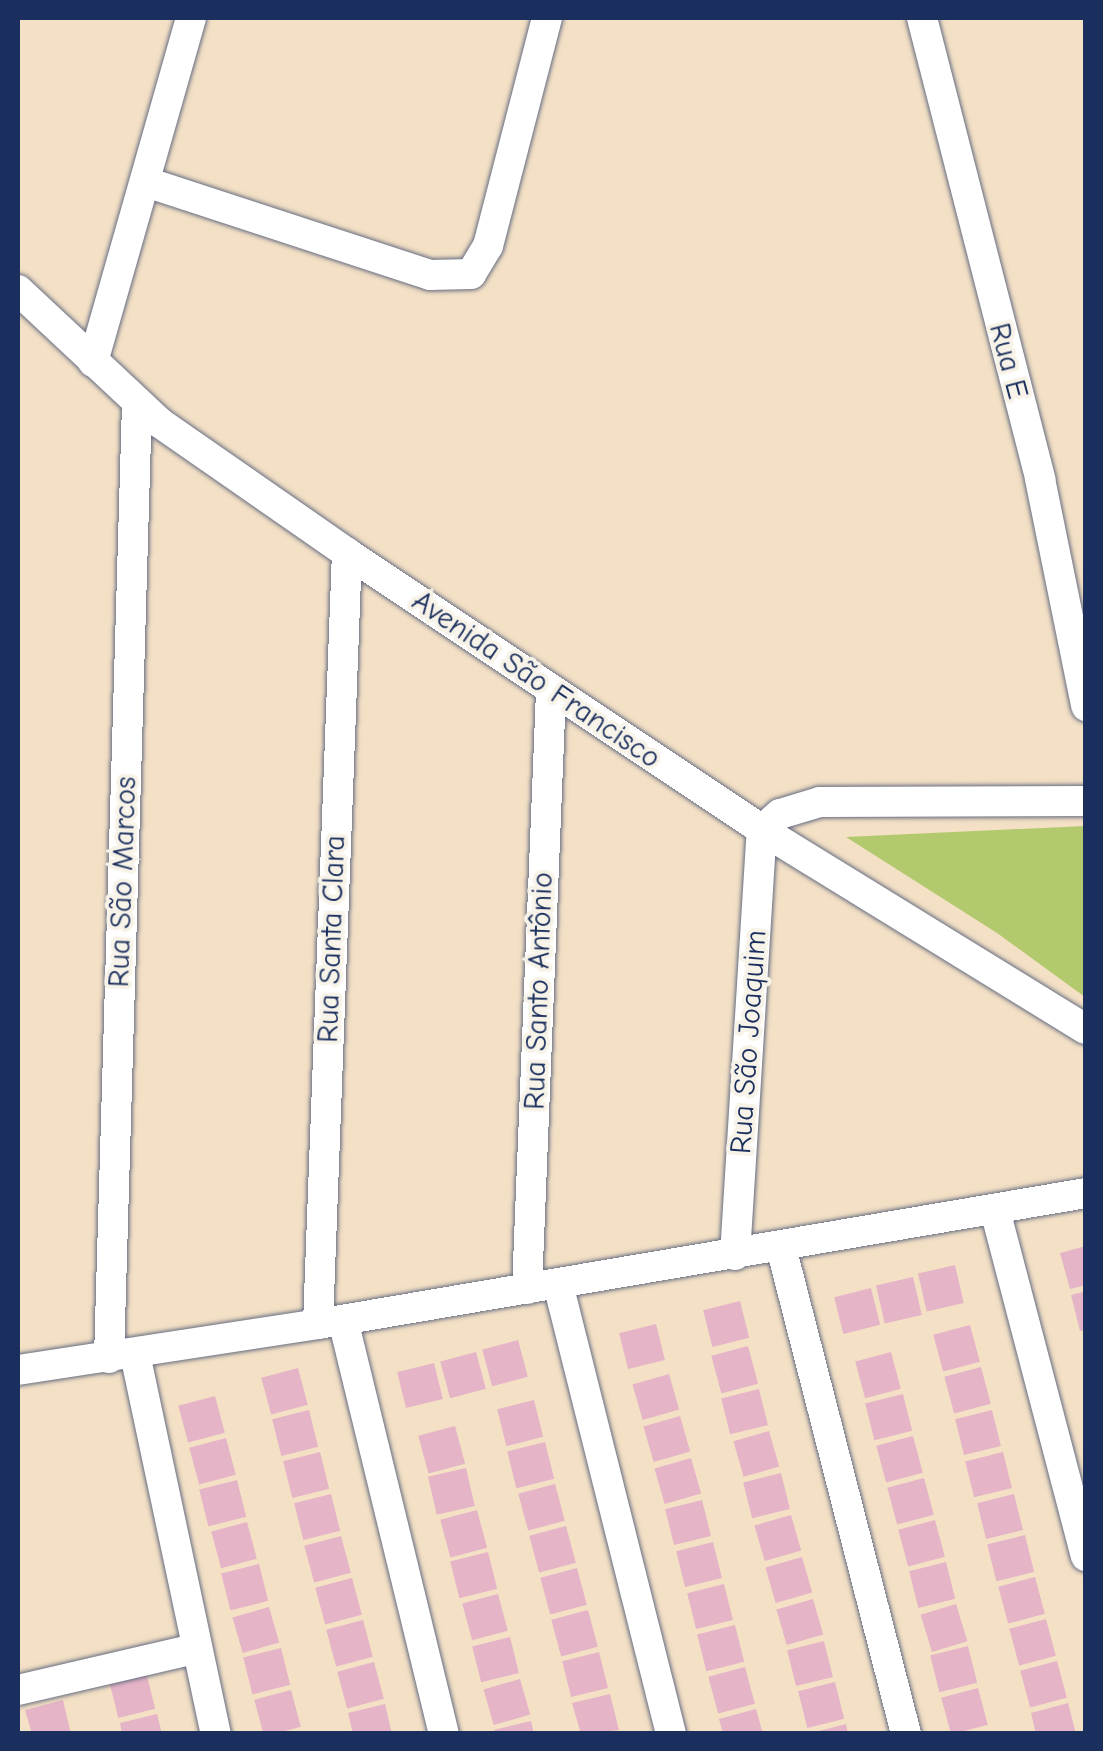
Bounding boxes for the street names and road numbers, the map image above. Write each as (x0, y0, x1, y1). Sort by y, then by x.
street label: Rua E (981, 319, 1035, 403)
street label: Avenida São Francisco (405, 583, 667, 777)
street label: Rua São Marcos (101, 776, 145, 988)
street label: Rua Santa Clara (310, 835, 354, 1043)
street label: Rua Santo Antônio (517, 872, 561, 1110)
street label: Rua São Joaquim (723, 929, 775, 1155)

